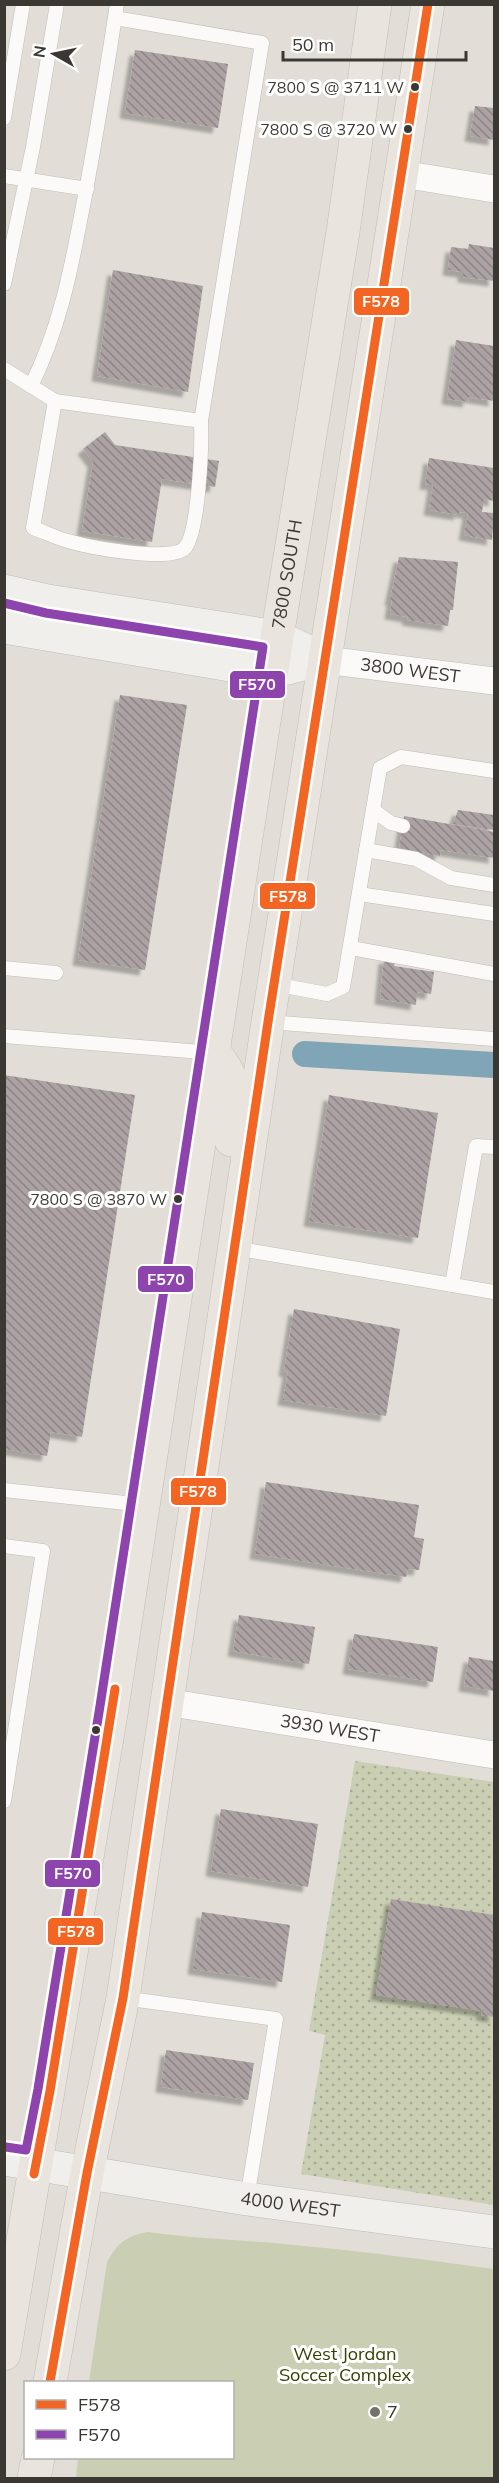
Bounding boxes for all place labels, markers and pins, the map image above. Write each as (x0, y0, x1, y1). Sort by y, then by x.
place label: 7800 S @ 3711 W (267, 77, 404, 97)
marker: 7800 S @ 3711 W (409, 81, 421, 93)
place label: 7800 S @ 3720 W (260, 119, 397, 139)
marker: 7800 S @ 3720 W (402, 123, 414, 135)
place label: 7800 S @ 3870 W (30, 1189, 167, 1209)
marker: 7800 S @ 3870 W (172, 1193, 184, 1205)
unlabelled marker (90, 1724, 102, 1736)
place label: 7 (387, 2400, 398, 2423)
marker: 7 (368, 2405, 382, 2419)

